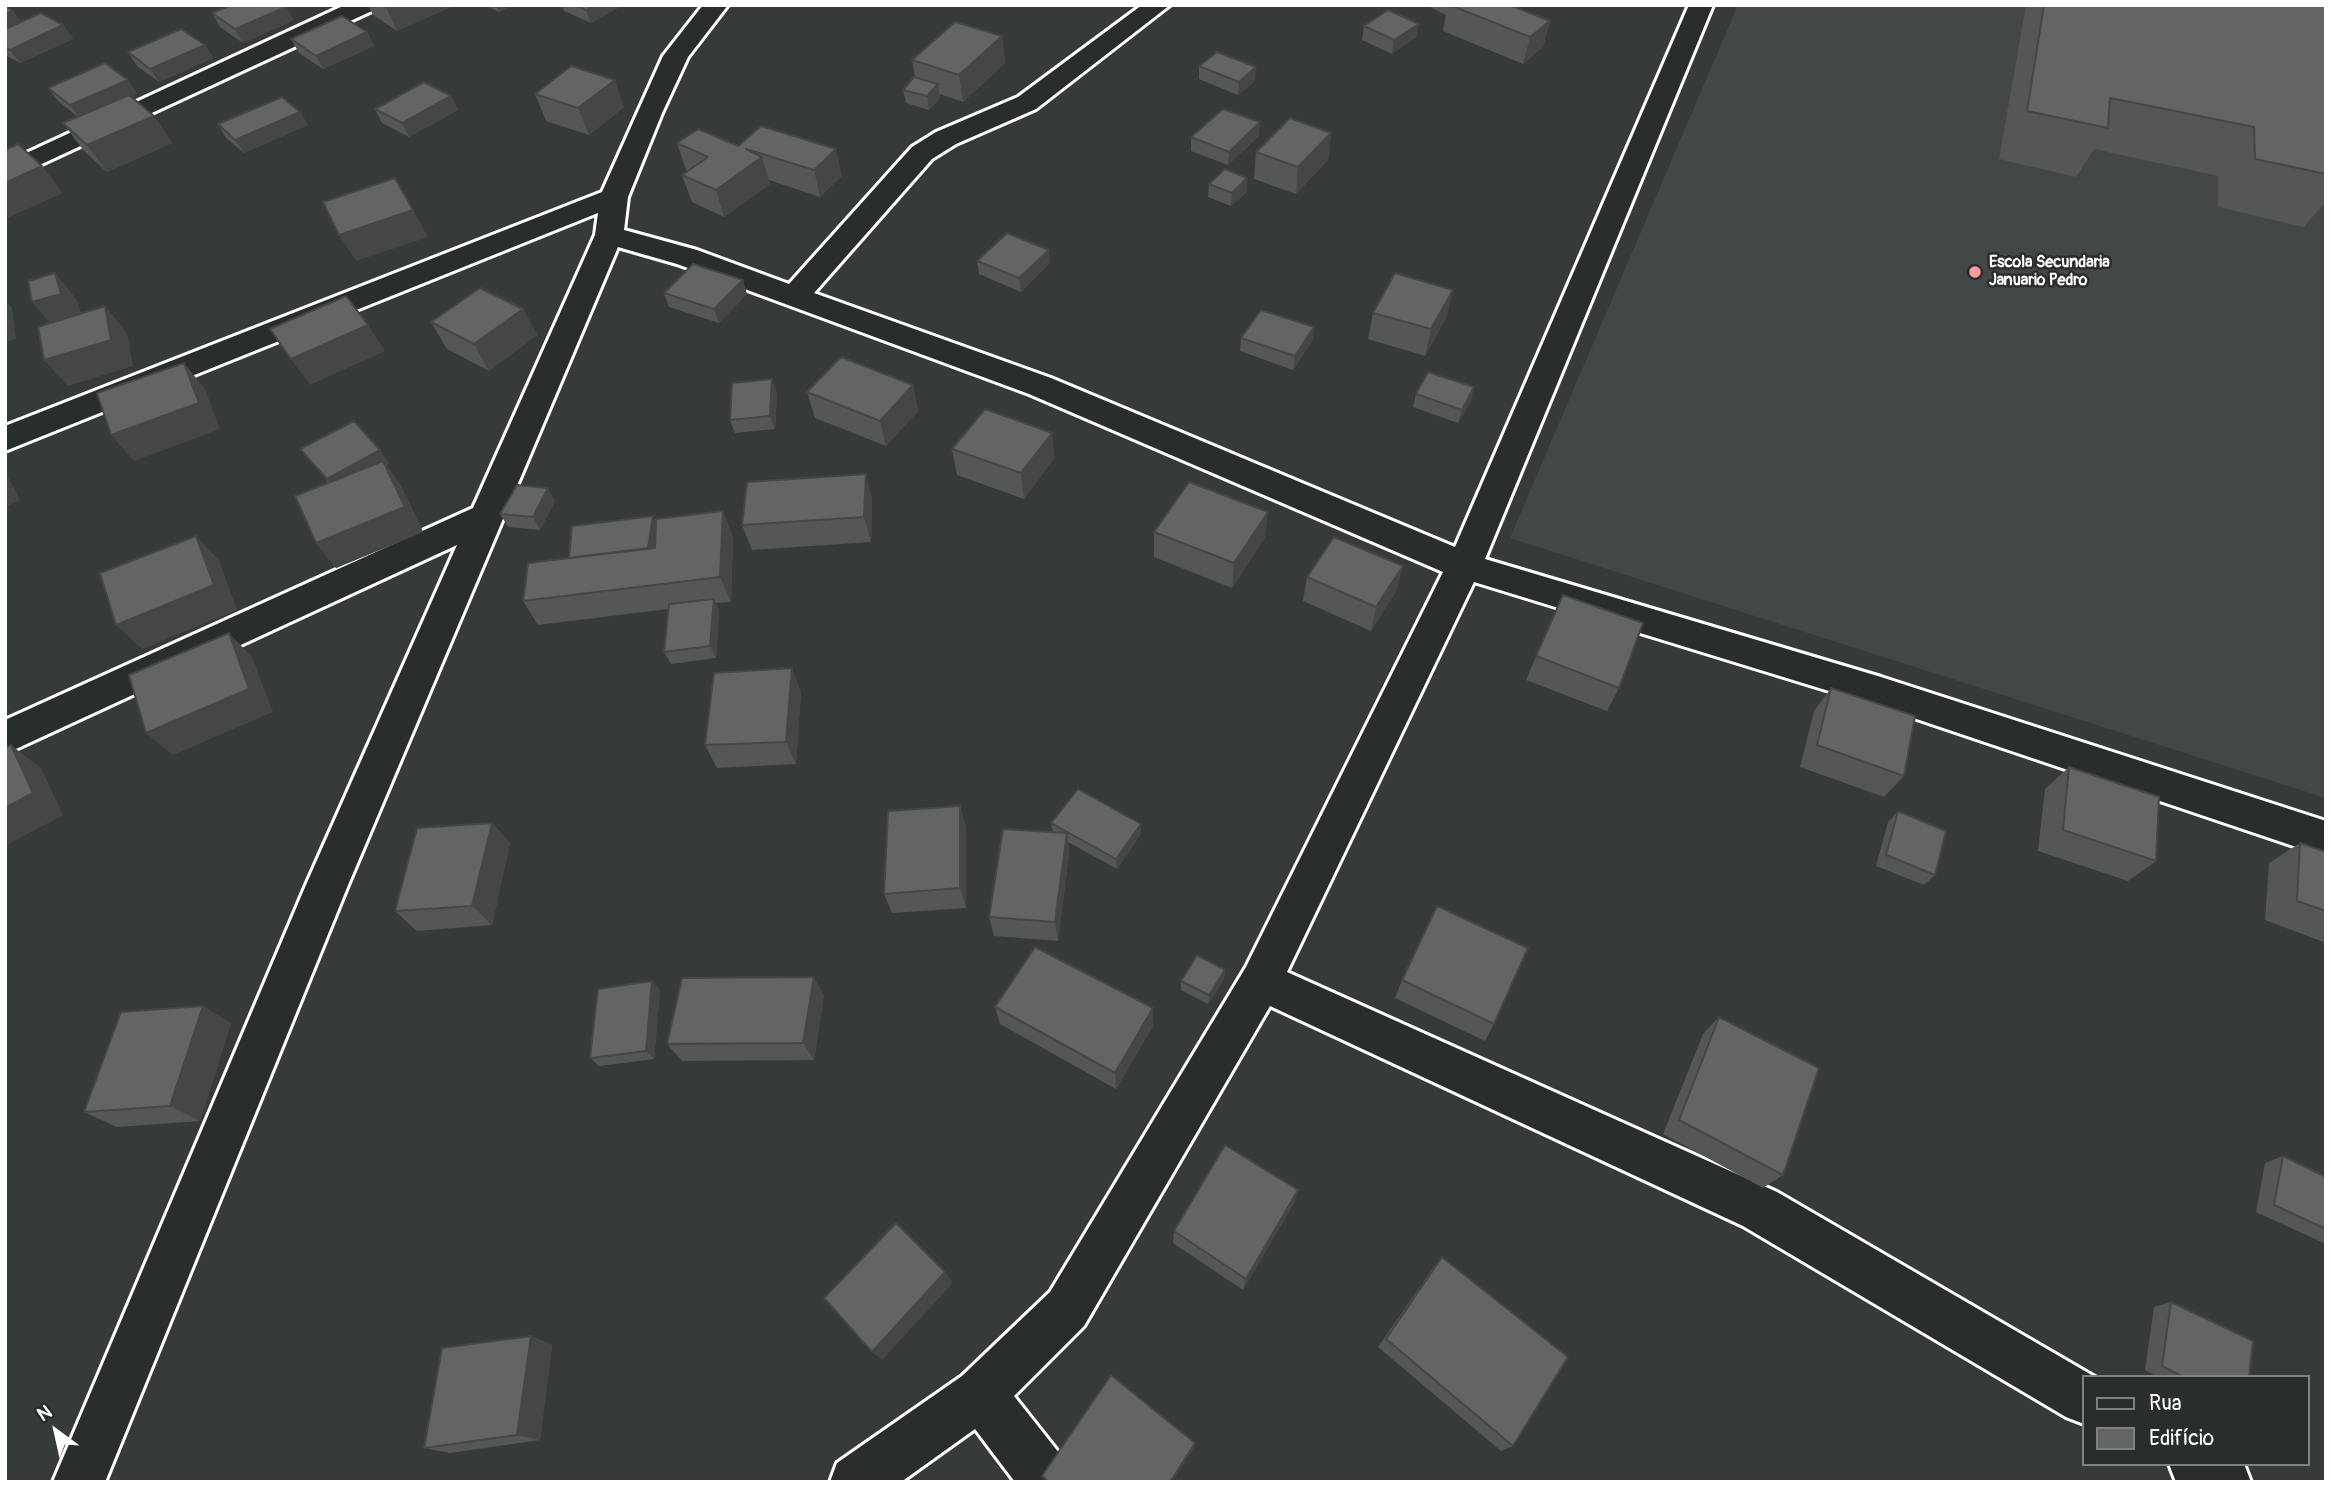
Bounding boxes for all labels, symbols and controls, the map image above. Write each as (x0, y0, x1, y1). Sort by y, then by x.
place label: Escola Secundaria Januario Pedro (1989, 253, 2110, 291)
marker: Escola Secundaria Januario Pedro (1967, 264, 1983, 280)
legend (2082, 1375, 2310, 1466)
text: Rua (2149, 1390, 2182, 1417)
north arrow (21, 1396, 91, 1466)
text: N (33, 1400, 56, 1427)
text: Edifício (2149, 1425, 2214, 1452)

